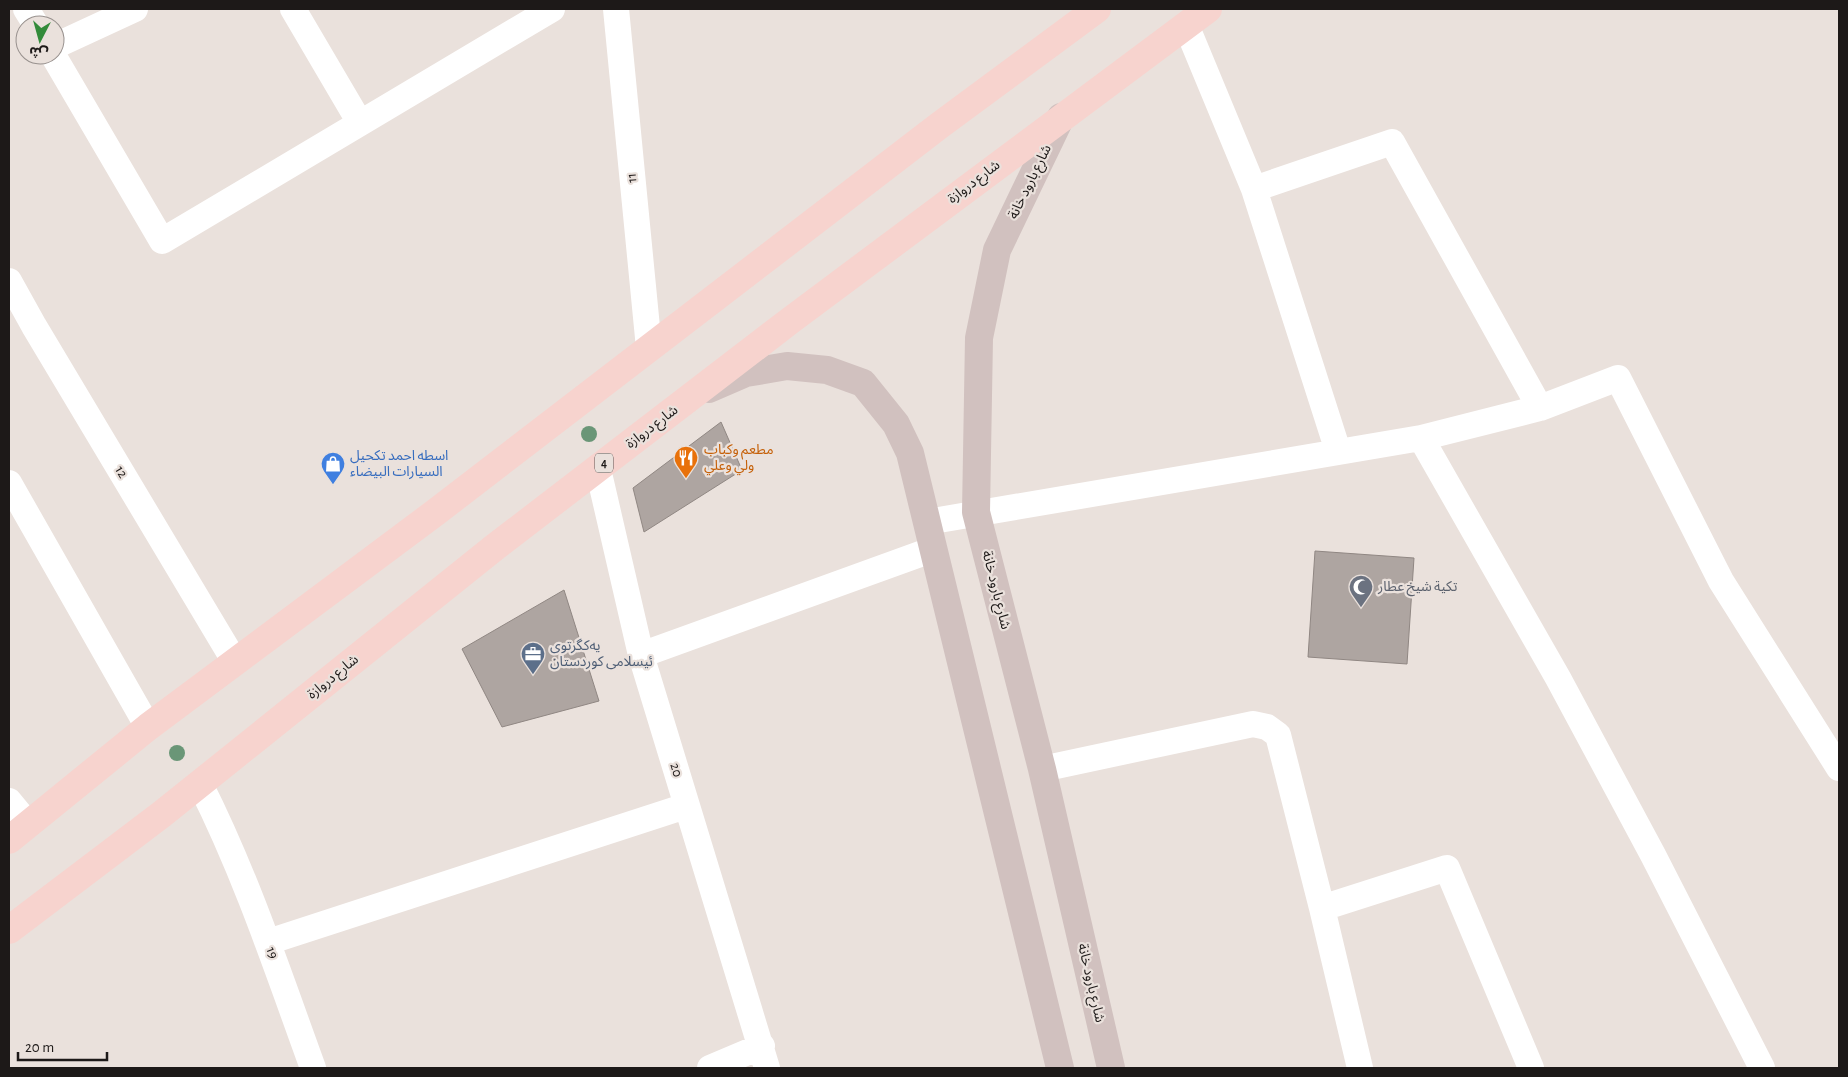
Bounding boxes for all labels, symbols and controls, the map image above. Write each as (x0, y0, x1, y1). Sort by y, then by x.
north arrow (15, 15, 65, 65)
text: ش (28, 44, 49, 60)
street label: شارع بارود خانة (1006, 143, 1057, 223)
street label: شارع دروازة (945, 158, 1004, 208)
street label: 11 (625, 172, 639, 184)
street label: شارع دروازة (623, 403, 682, 453)
place label: مطعم وكباب ولي وعلي (704, 443, 774, 476)
restaurant icon: مطعم وكباب ولي وعلي (673, 445, 699, 479)
place label: اسطه احمد تكحيل السيارات البيضاء (350, 449, 448, 480)
shop icon: اسطه احمد تكحيل السيارات البيضاء (320, 451, 346, 485)
road number: 4 (595, 453, 613, 472)
street label: 12 (112, 464, 130, 480)
street label: شارع بارود خانة (977, 549, 1013, 632)
mosque icon: تكية شيخ عطار (1348, 574, 1374, 608)
place label: تكية شيخ عطار (1377, 580, 1457, 597)
place label: یەکگرتوی ئیسلامی کوردستان (550, 638, 653, 670)
office icon: یەکگرتوی ئیسلامی کوردستان (520, 641, 546, 675)
street label: شارع دروازة (305, 652, 363, 704)
street label: 20 (667, 761, 685, 779)
street label: شارع بارود خانة (1072, 942, 1107, 1025)
street label: 19 (263, 945, 281, 961)
scale bar (18, 1030, 106, 1062)
text: 20 m (25, 1040, 54, 1055)

